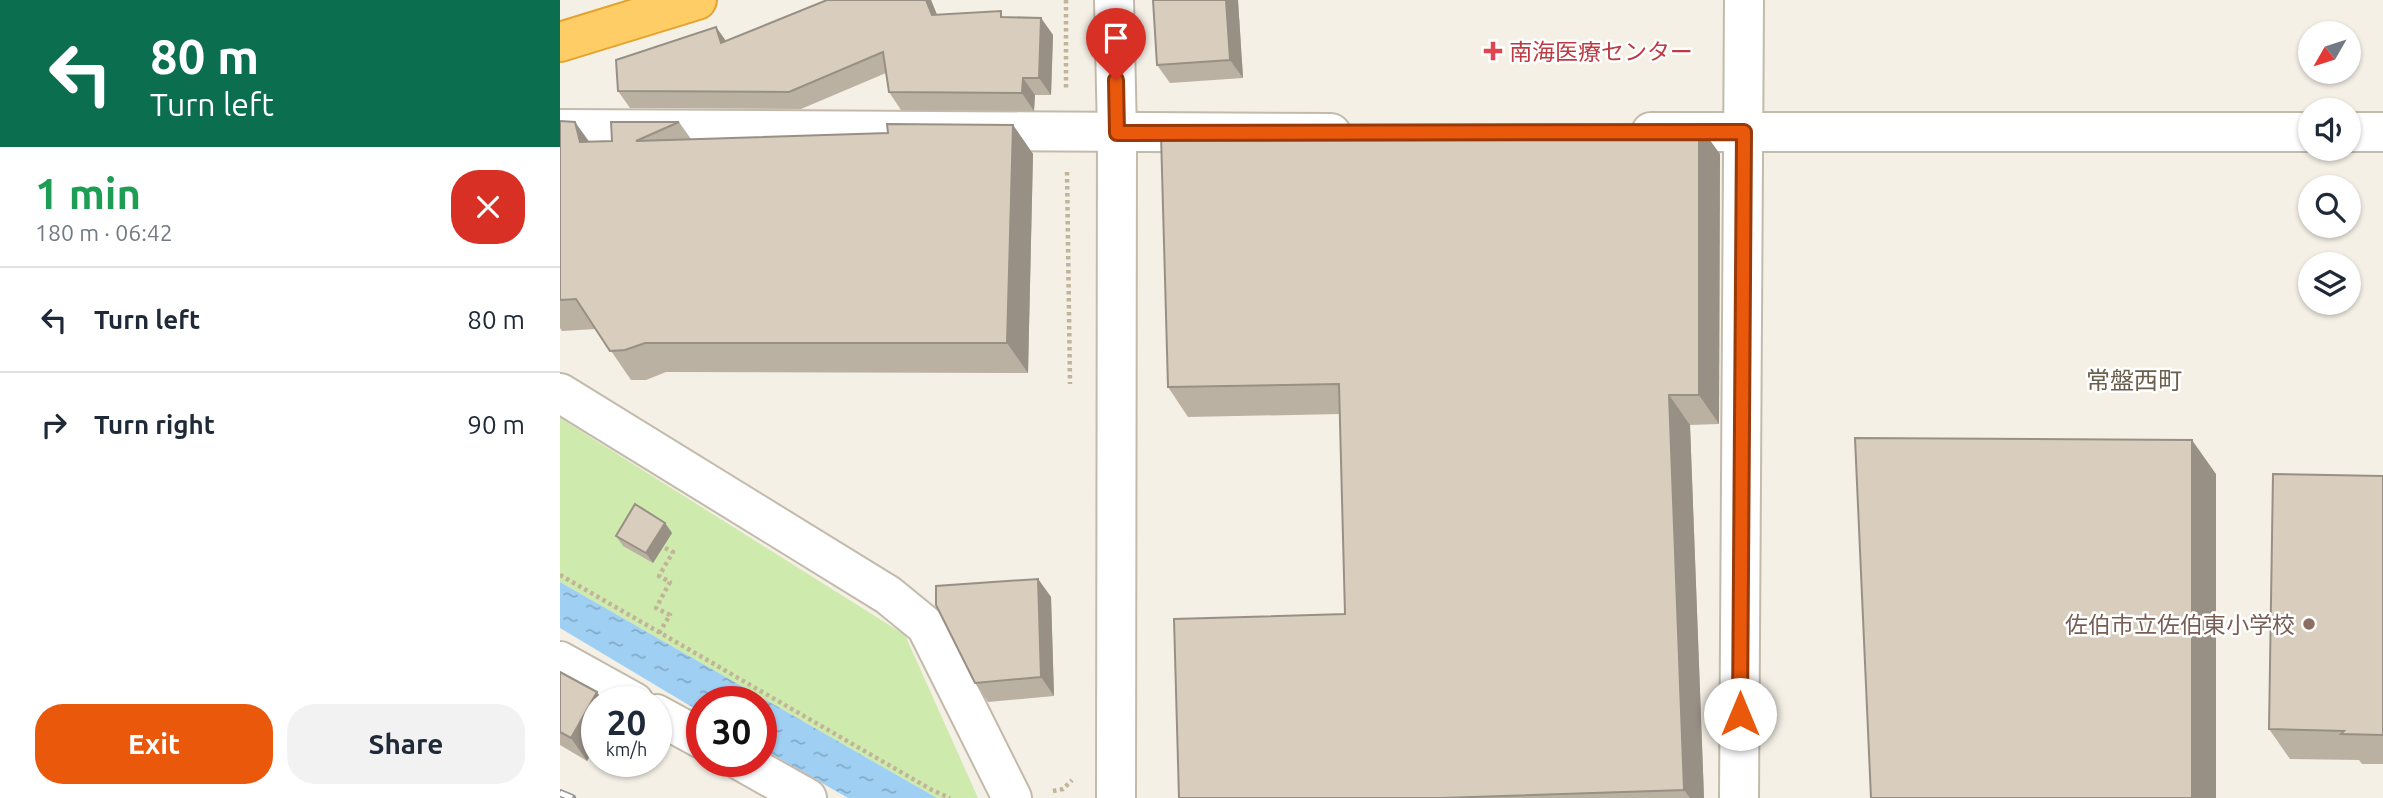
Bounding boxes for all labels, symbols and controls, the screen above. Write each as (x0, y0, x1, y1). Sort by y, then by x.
pin (1086, 8, 1146, 80)
icon: arrive (1097, 19, 1135, 57)
north arrow (2298, 21, 2361, 84)
map controls (2298, 21, 2361, 315)
icon: left (35, 28, 126, 119)
text: 80 m (150, 28, 259, 83)
place label: 南海医療センター (1509, 39, 1693, 64)
marker: 南海医療センター (1483, 41, 1503, 61)
text: Turn left (150, 86, 274, 122)
button: sound (2298, 98, 2361, 161)
text: 1 min (35, 170, 141, 217)
button: close (451, 170, 525, 244)
button: search (2298, 175, 2361, 238)
text: 180 m · 06:42 (35, 220, 173, 245)
button: layers (2298, 252, 2361, 315)
icon: left (35, 301, 73, 339)
text: Turn left (94, 305, 200, 334)
text: 80 m (467, 305, 525, 334)
district label: 常盤西町 (2086, 367, 2182, 394)
icon: right (35, 406, 73, 444)
text: Turn right (94, 410, 215, 439)
text: 90 m (467, 410, 525, 439)
place label: 佐伯市立佐伯東小学校 (2065, 612, 2295, 637)
marker: 佐伯市立佐伯東小学校 (2301, 616, 2317, 632)
position arrow (1703, 677, 1777, 751)
speed limit sign: 30 (686, 686, 777, 777)
text: 20 (607, 702, 646, 742)
button: Exit (35, 704, 273, 784)
button: Share (287, 704, 525, 784)
text: km/h (606, 739, 647, 759)

